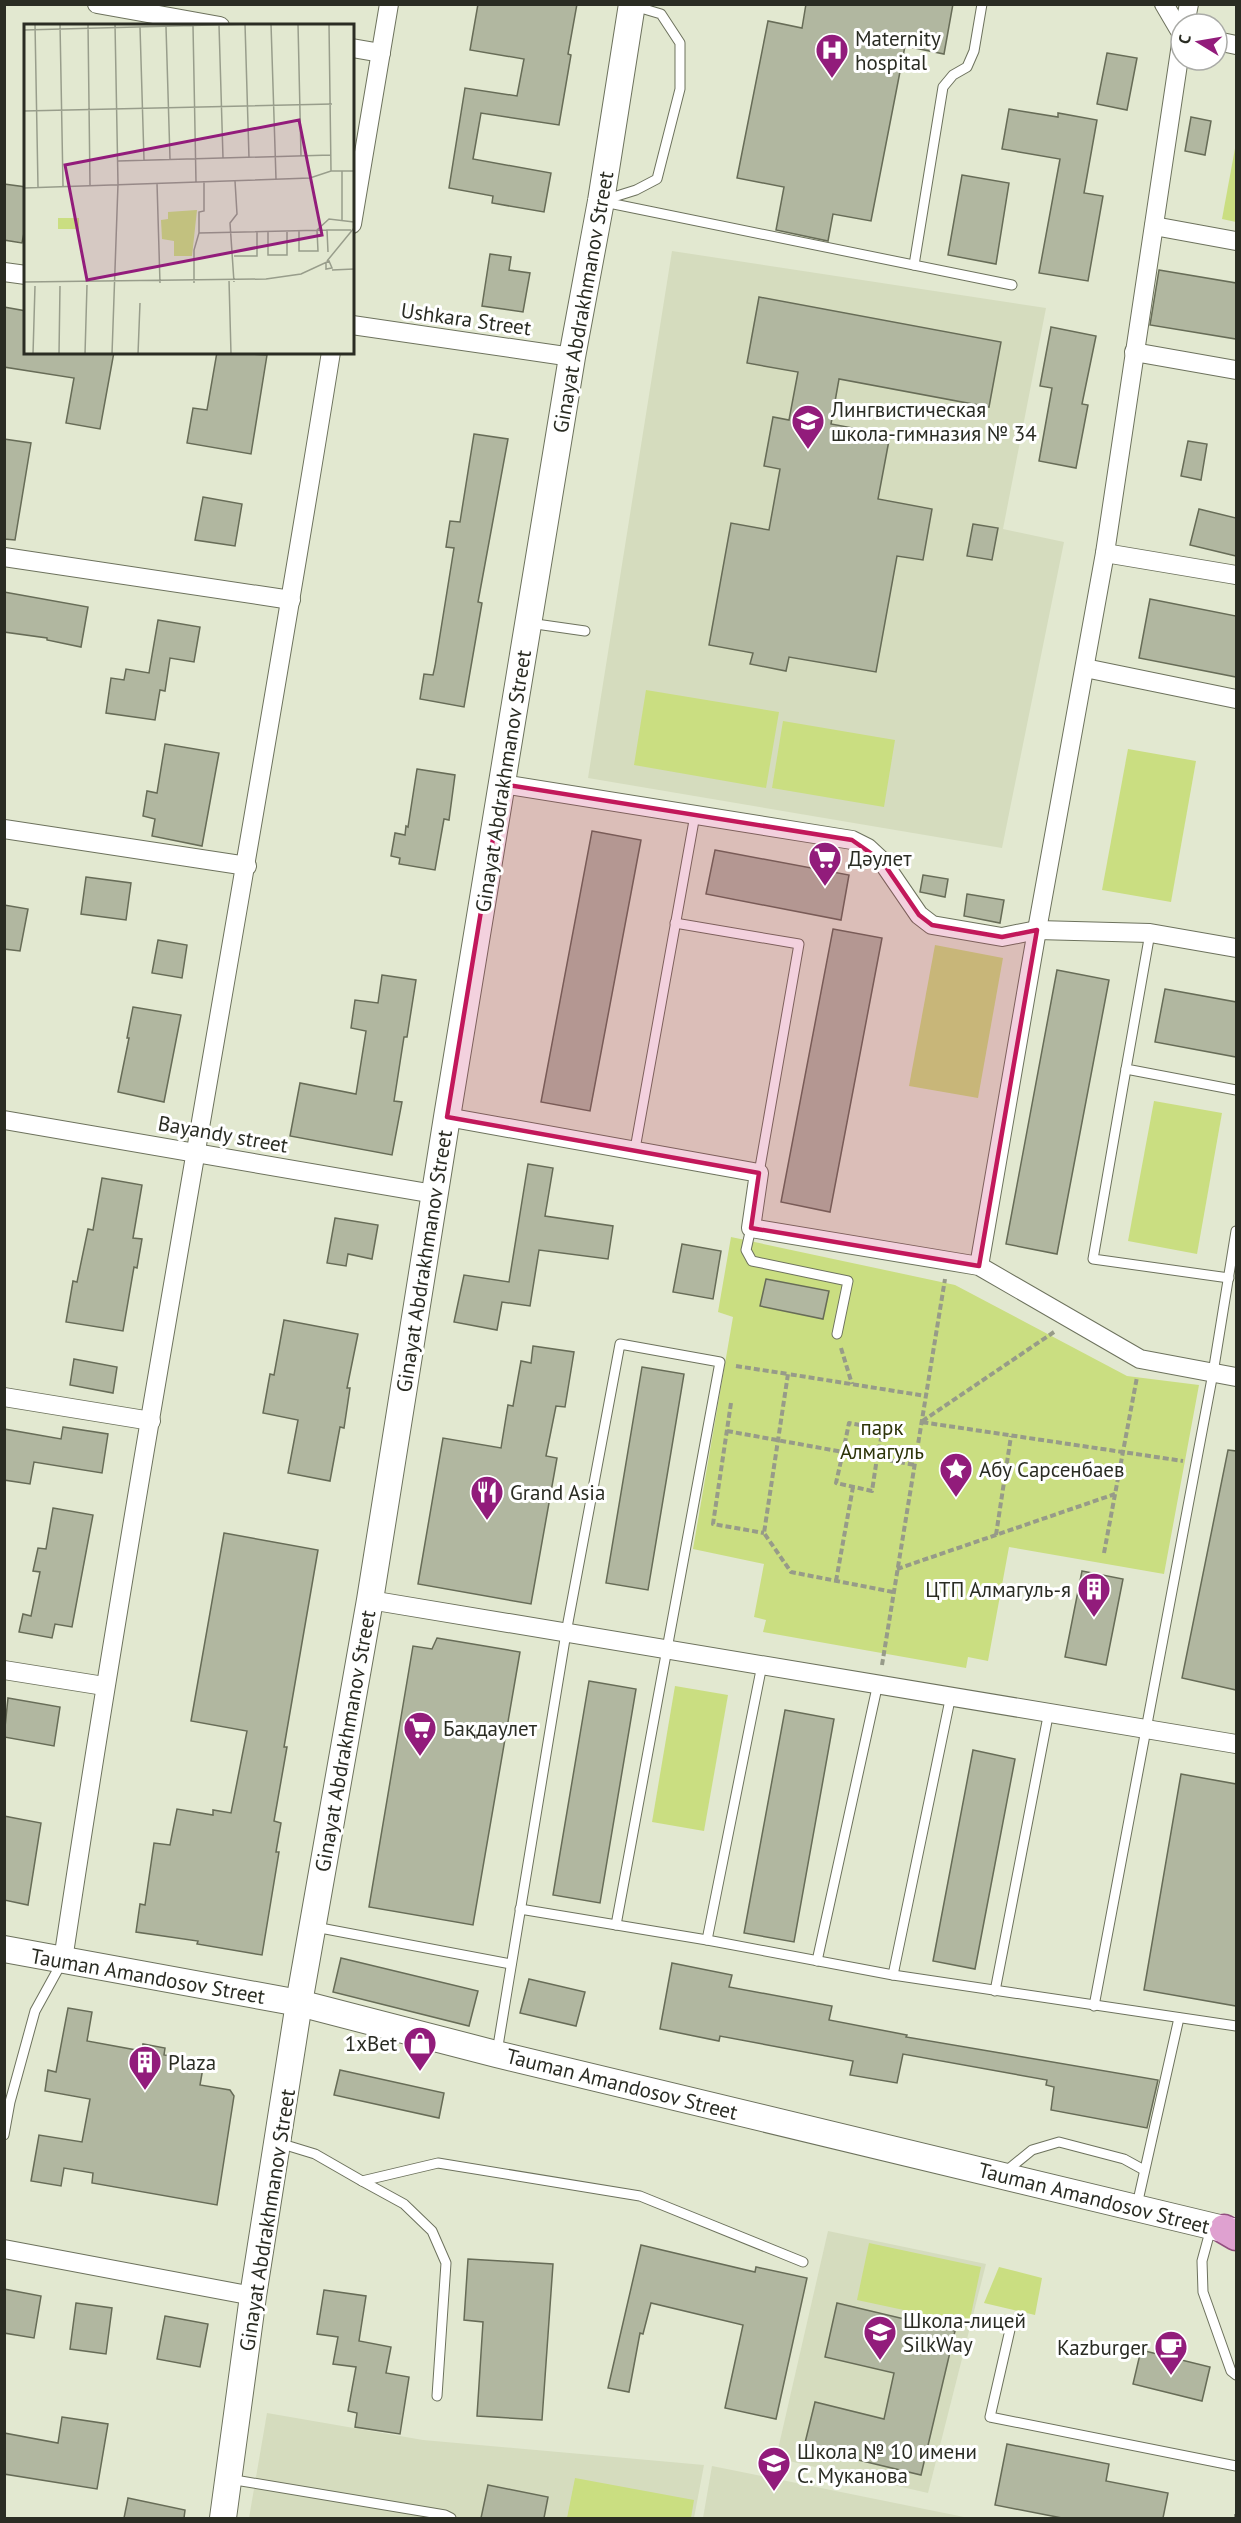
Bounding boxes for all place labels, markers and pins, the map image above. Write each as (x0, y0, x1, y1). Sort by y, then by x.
place label: Maternity hospital (855, 25, 941, 76)
hospital icon: Maternity hospital (814, 32, 850, 79)
place label: Лингвистическая школа-гимназия № 34 (830, 396, 1037, 447)
school or university icon: Лингвистическая школа-гимназия № 34 (790, 403, 826, 450)
supermarket icon: Дәулет (807, 840, 843, 887)
place label: Дәулет (848, 845, 912, 872)
place icon: Абу Сарсенбаев (938, 1451, 974, 1498)
place label: Абу Сарсенбаев (979, 1456, 1125, 1483)
restaurant icon: Grand Asia (469, 1474, 505, 1521)
place label: Grand Asia (510, 1479, 605, 1506)
building icon: ЦТП Алмагуль-я (1076, 1571, 1112, 1618)
place label: ЦТП Алмагуль-я (925, 1576, 1071, 1603)
supermarket icon: Бақдаулет (402, 1710, 438, 1757)
place label: Бақдаулет (443, 1715, 538, 1742)
shop icon: 1xBet (402, 2025, 438, 2072)
place label: 1xBet (345, 2030, 397, 2057)
building icon: Plaza (127, 2044, 163, 2091)
place label: Plaza (168, 2049, 216, 2076)
place label: Школа-лицей SilkWay (903, 2307, 1026, 2358)
school or university icon: Школа-лицей SilkWay (862, 2314, 898, 2361)
cafe icon: Kazburger (1153, 2329, 1189, 2376)
place label: Kazburger (1057, 2334, 1148, 2361)
place label: Школа № 10 имени С. Муканова (797, 2438, 977, 2489)
school or university icon: Школа № 10 имени С. Муканова (756, 2445, 792, 2492)

